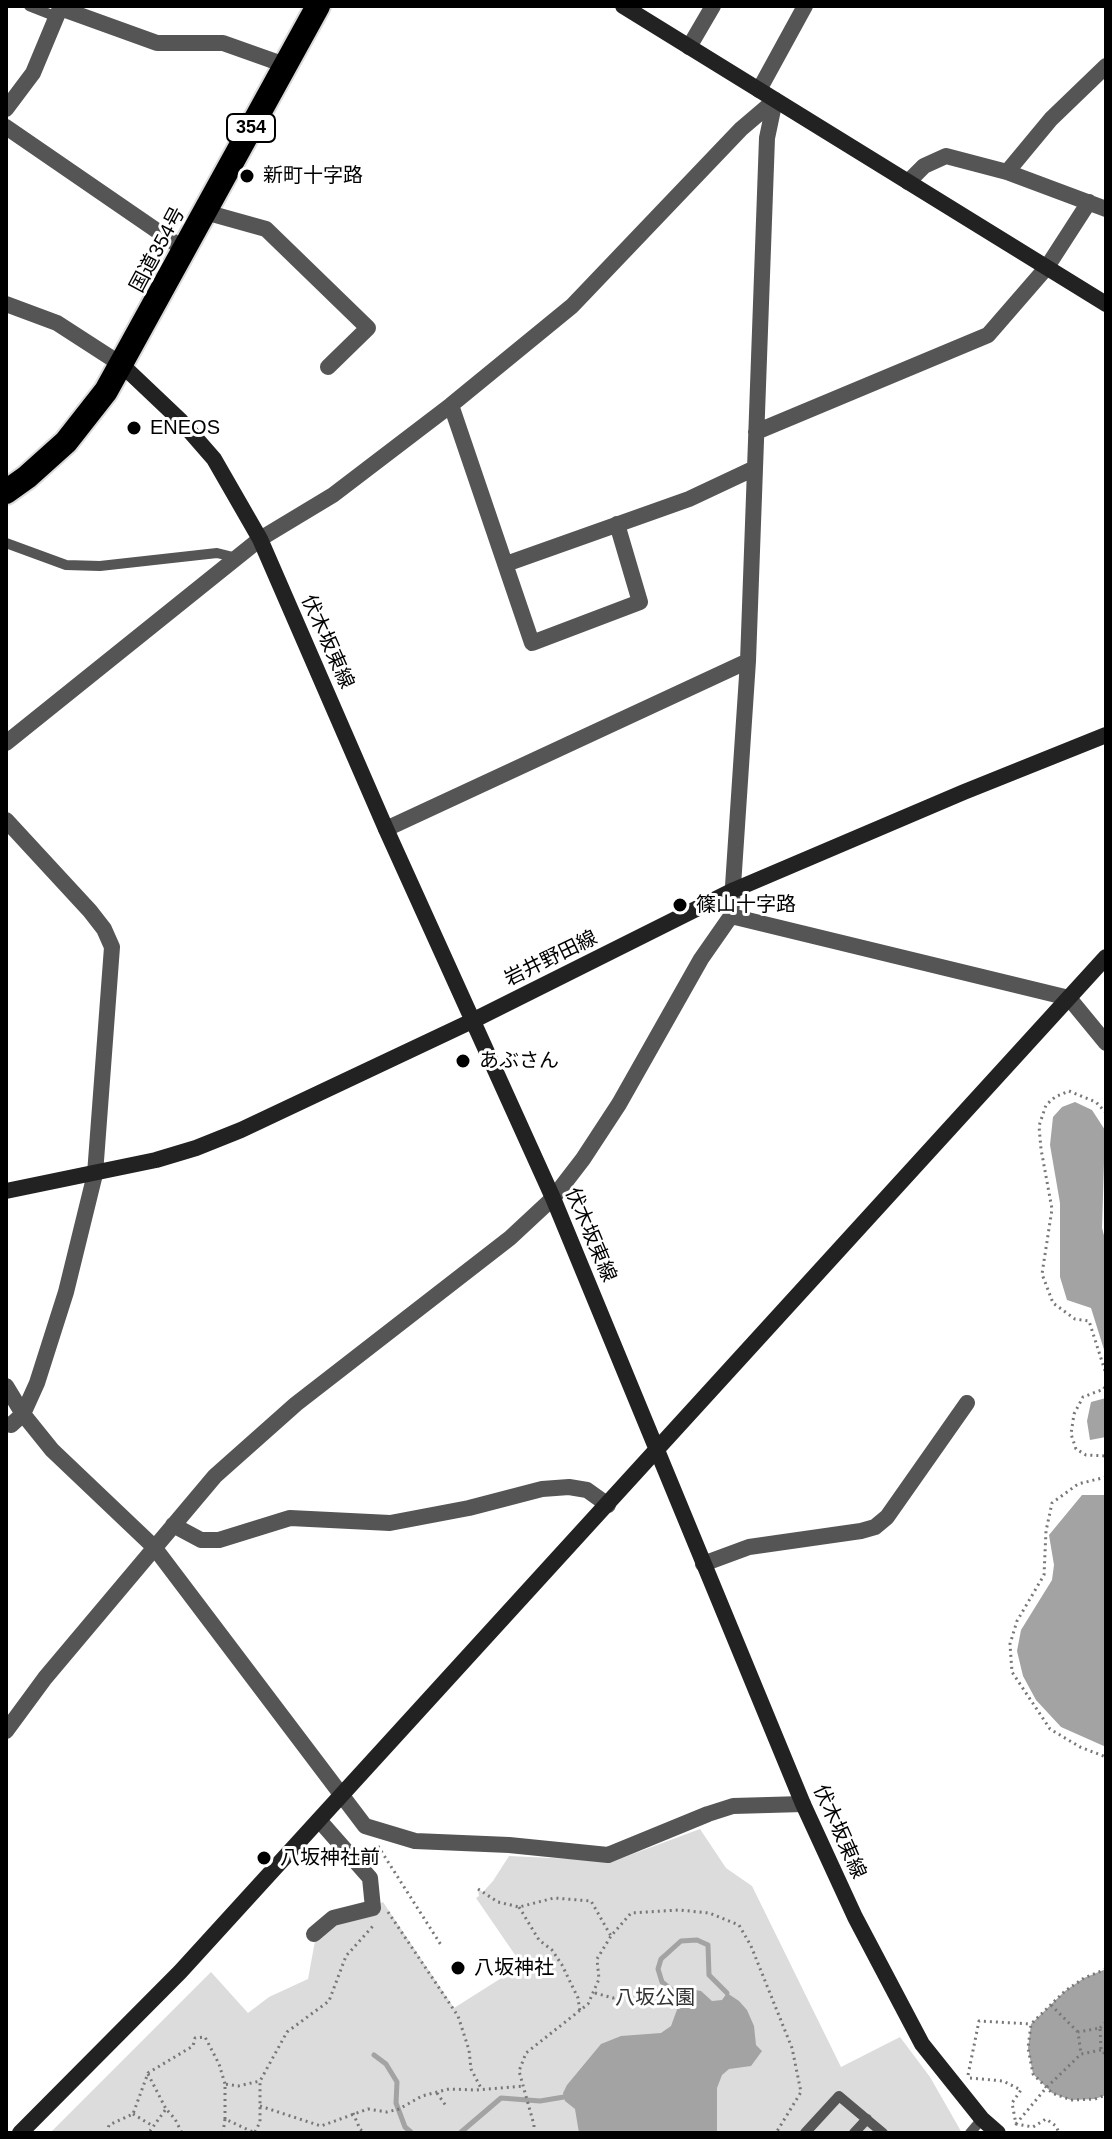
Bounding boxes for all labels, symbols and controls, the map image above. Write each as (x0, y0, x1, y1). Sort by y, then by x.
road number: 354 (227, 114, 275, 142)
place label: 新町十字路 (263, 164, 363, 188)
marker: 新町十字路 (238, 167, 256, 185)
street label: 国道354号 (125, 203, 191, 297)
place label: ENEOS (150, 416, 220, 440)
marker: ENEOS (125, 419, 143, 437)
street label: 伏木坂東線 (296, 591, 358, 693)
place label: 篠山十字路 (696, 893, 796, 917)
marker: 篠山十字路 (671, 896, 689, 914)
street label: 岩井野田線 (501, 926, 601, 992)
place label: あぶさん (479, 1049, 559, 1073)
marker: あぶさん (454, 1052, 472, 1070)
street label: 伏木坂東線 (559, 1184, 621, 1286)
street label: 伏木坂東線 (808, 1781, 870, 1883)
place label: 八坂神社前 (280, 1846, 380, 1870)
marker: 八坂神社前 (255, 1849, 273, 1867)
place label: 八坂神社 (474, 1956, 554, 1980)
marker: 八坂神社 (449, 1959, 467, 1977)
park label: 八坂公園 (615, 1986, 695, 2010)

